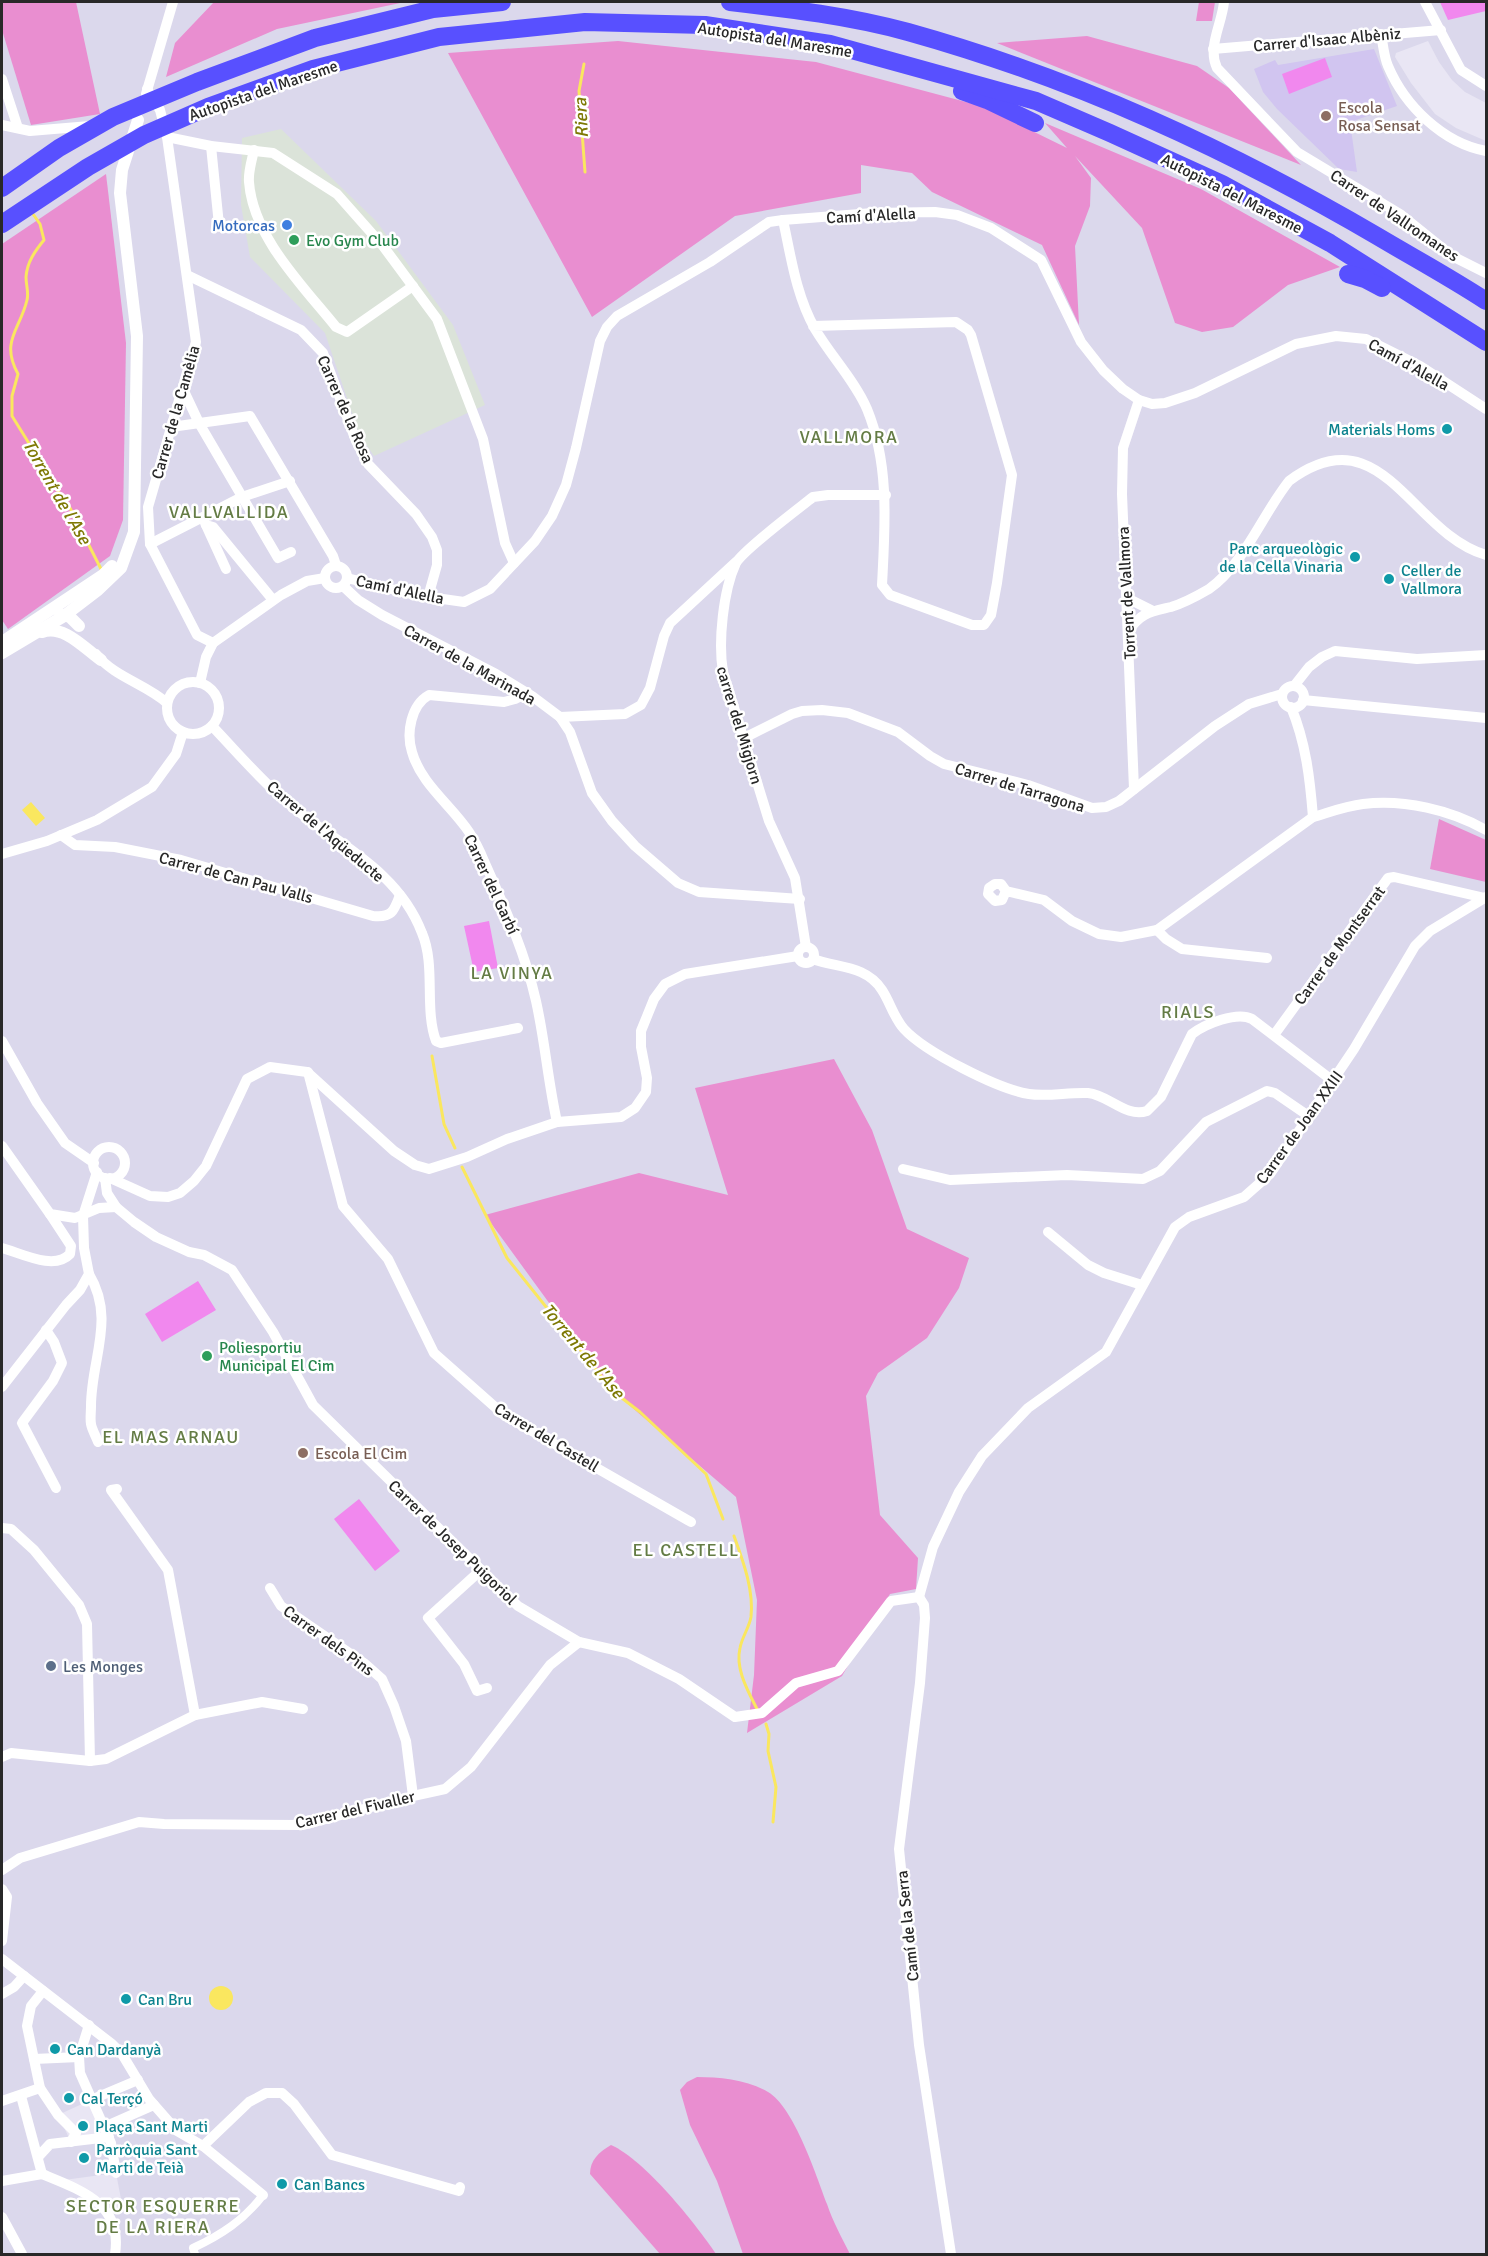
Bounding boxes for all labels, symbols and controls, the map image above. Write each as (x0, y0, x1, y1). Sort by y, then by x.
street label: Autopista del Maresme (696, 18, 854, 62)
street label: Carrer d'Isaac Albèniz (1252, 24, 1402, 56)
street label: Autopista del Maresme (186, 56, 340, 126)
water label: Riera (569, 96, 593, 139)
place label: Escola Rosa Sensat (1338, 98, 1421, 136)
marker: Escola Rosa Sensat (1319, 109, 1333, 123)
street label: Autopista del Maresme (1157, 150, 1306, 238)
street label: Carrer de Vallromanes (1326, 165, 1463, 266)
street label: Camí d'Alella (826, 204, 916, 228)
place label: Motorcas (212, 216, 275, 236)
marker: Motorcas (280, 218, 294, 232)
place label: Evo Gym Club (306, 231, 399, 251)
marker: Evo Gym Club (287, 233, 301, 247)
street label: Camí d'Alella (1364, 334, 1453, 395)
street label: Carrer de la Camèlia (147, 343, 205, 482)
street label: Carrer de la Rosa (312, 352, 378, 466)
place label: Materials Homs (1328, 420, 1435, 440)
marker: Materials Homs (1440, 422, 1454, 436)
district label: VALLMORA (799, 426, 899, 448)
water label: Torrent de l'Ase (18, 436, 96, 549)
district label: VALLVALLIDA (169, 501, 289, 523)
street label: Torrent de Vallmora (1114, 526, 1140, 660)
place label: Parc arqueològic de la Cella Vinaria (1219, 539, 1343, 577)
marker: Parc arqueològic de la Cella Vinaria (1348, 550, 1362, 564)
place label: Celler de Vallmora (1401, 561, 1462, 599)
street label: Camí d'Alella (354, 571, 446, 609)
marker: Celler de Vallmora (1382, 572, 1396, 586)
street label: Carrer de la Marinada (400, 620, 539, 709)
street label: carrer del Migjorn (712, 664, 766, 787)
street label: Carrer de Tarragona (952, 759, 1087, 817)
street label: Carrer de l'Aqüeducte (263, 777, 388, 887)
street label: Carrer del Garbí (459, 831, 523, 938)
street label: Carrer de Can Pau Valls (157, 848, 315, 908)
street label: Carrer de Montserrat (1290, 882, 1390, 1009)
district label: LA VINYA (470, 962, 554, 984)
district label: RIALS (1161, 1001, 1215, 1023)
street label: Carrer de Joan XXIII (1252, 1067, 1348, 1188)
water label: Torrent de l'Ase (537, 1299, 630, 1404)
place label: Poliesportiu Municipal El Cim (219, 1338, 335, 1376)
marker: Poliesportiu Municipal El Cim (200, 1349, 214, 1363)
street label: Carrer del Castell (491, 1399, 603, 1477)
district label: EL MAS ARNAU (102, 1426, 240, 1448)
place label: Escola El Cim (315, 1444, 407, 1464)
marker: Escola El Cim (296, 1446, 310, 1460)
street label: Carrer de Josep Puigoriol (384, 1476, 521, 1610)
district label: EL CASTELL (632, 1539, 740, 1561)
street label: Carrer dels Pins (279, 1601, 378, 1680)
place label: Les Monges (63, 1657, 143, 1677)
marker: Les Monges (44, 1659, 58, 1673)
street label: Carrer del Fivaller (293, 1786, 417, 1833)
street label: Camí de la Serra (892, 1869, 924, 1982)
place label: Can Bru (138, 1990, 192, 2010)
marker: Can Bru (119, 1992, 133, 2006)
place label: Can Dardanyà (67, 2040, 161, 2060)
marker: Can Dardanyà (48, 2042, 62, 2056)
place label: Cal Terçó (81, 2089, 143, 2109)
marker: Cal Terçó (62, 2091, 76, 2105)
place label: Plaça Sant Marti (95, 2117, 208, 2137)
marker: Plaça Sant Marti (76, 2119, 90, 2133)
place label: Parròquia Sant Marti de Teià (96, 2140, 197, 2178)
marker: Parròquia Sant Marti de Teià (77, 2151, 91, 2165)
place label: Can Bancs (294, 2175, 365, 2195)
marker: Can Bancs (275, 2177, 289, 2191)
district label: SECTOR ESQUERRE DE LA RIERA (66, 2195, 240, 2238)

